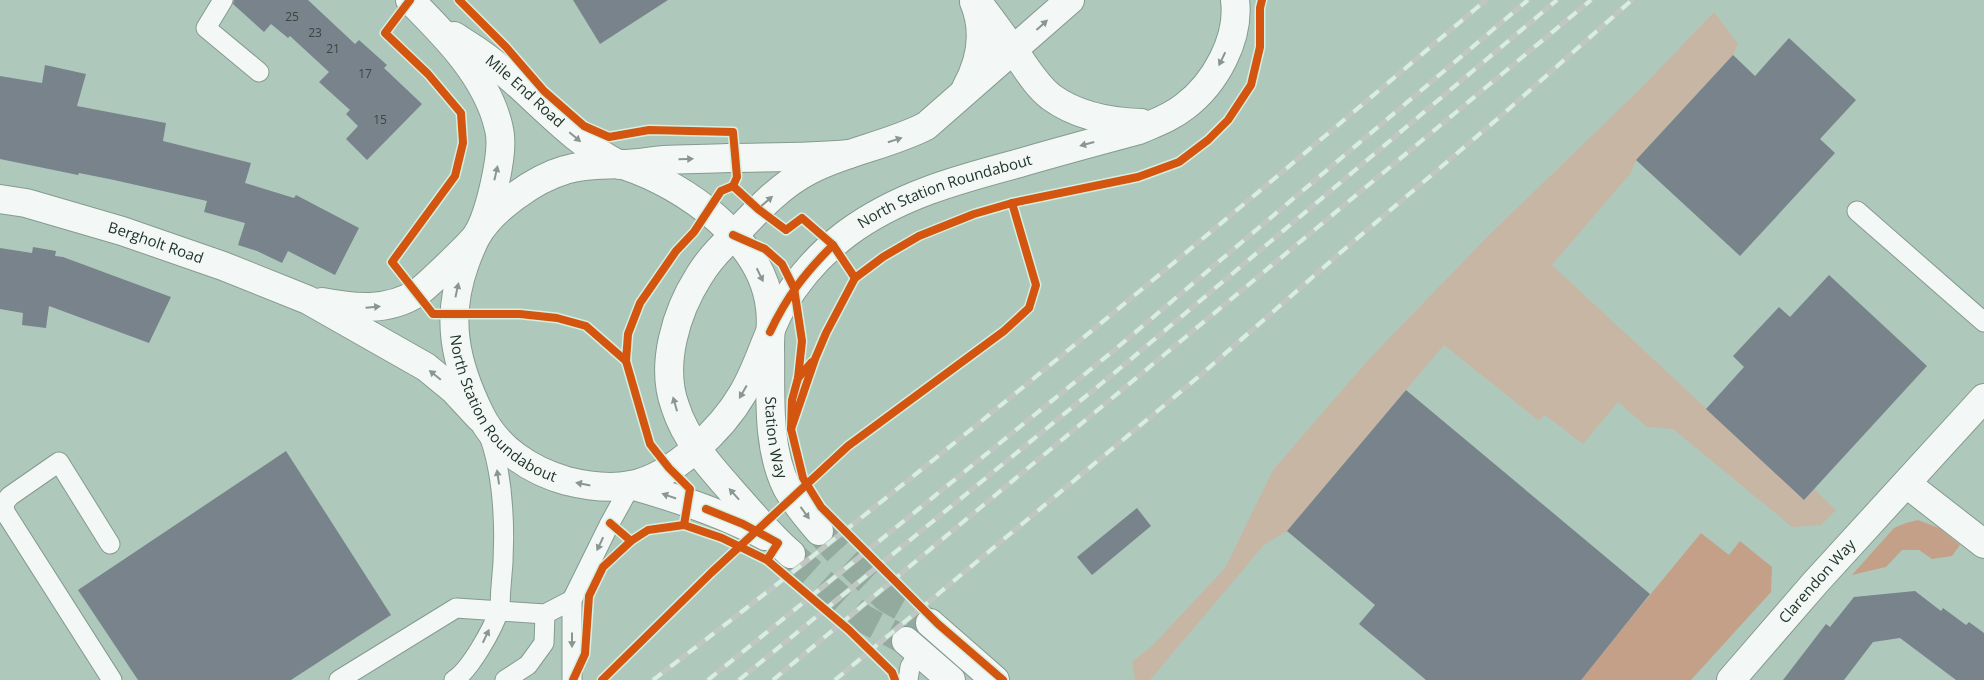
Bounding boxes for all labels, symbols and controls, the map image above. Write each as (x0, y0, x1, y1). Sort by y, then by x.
house number: 25 (285, 8, 299, 25)
one-way arrow (1035, 19, 1047, 31)
house number: 23 (308, 24, 322, 41)
house number: 21 (326, 40, 340, 57)
street label: Mile End Road (482, 50, 569, 131)
one-way arrow (1218, 52, 1226, 66)
house number: 17 (358, 65, 372, 82)
house number: 15 (373, 111, 387, 128)
one-way arrow (568, 131, 581, 142)
one-way arrow (888, 136, 903, 143)
one-way arrow (1079, 140, 1095, 148)
street label: North Station Roundabout (853, 149, 1034, 232)
one-way arrow (678, 155, 694, 163)
one-way arrow (493, 164, 501, 180)
one-way arrow (761, 195, 773, 207)
street label: Bergholt Road (106, 216, 206, 267)
one-way arrow (756, 268, 764, 282)
one-way arrow (453, 282, 461, 297)
one-way arrow (366, 302, 382, 310)
street label: North Station Roundabout (446, 333, 560, 486)
one-way arrow (429, 369, 442, 380)
one-way arrow (739, 385, 747, 400)
street label: Station Way (761, 396, 793, 482)
one-way arrow (670, 397, 678, 412)
one-way arrow (494, 469, 502, 485)
one-way arrow (575, 480, 590, 488)
one-way arrow (728, 488, 740, 500)
one-way arrow (661, 492, 676, 500)
one-way arrow (800, 506, 810, 520)
street label: Clarendon Way (1774, 534, 1860, 627)
one-way arrow (596, 537, 604, 551)
one-way arrow (483, 629, 491, 643)
one-way arrow (568, 632, 576, 648)

